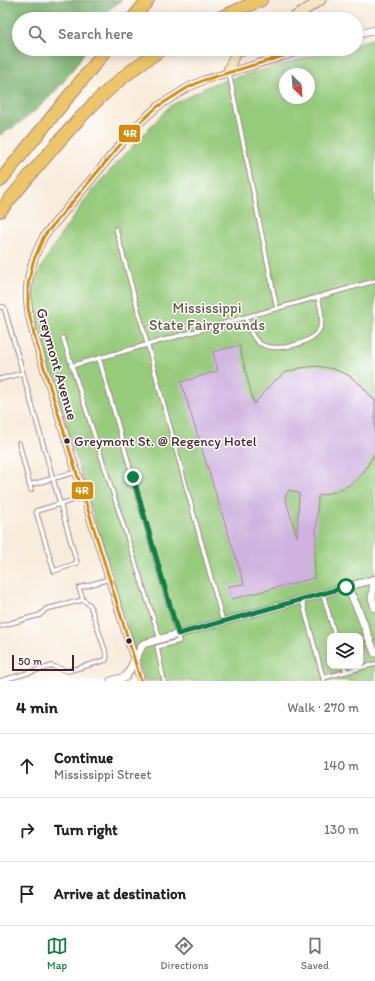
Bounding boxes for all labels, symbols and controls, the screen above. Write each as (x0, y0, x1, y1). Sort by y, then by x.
search box (12, 12, 363, 56)
icon: search (26, 23, 48, 45)
text: Search here (58, 25, 133, 43)
north arrow (279, 68, 315, 104)
line badge: 4R (118, 124, 141, 143)
text: 4R (123, 127, 137, 140)
park label: Mississippi State Fairgrounds (149, 299, 265, 334)
street label: Greymont Avenue (32, 306, 82, 422)
place label: Greymont St. @ Regency Hotel (74, 433, 257, 450)
marker: Greymont St. @ Regency Hotel (62, 436, 72, 446)
route end (124, 468, 142, 486)
line badge: 4R (71, 481, 94, 500)
text: 4R (75, 484, 89, 497)
route start (337, 578, 355, 596)
map controls (327, 633, 363, 669)
button: layers (327, 633, 363, 669)
unlabelled marker (124, 636, 134, 646)
scale bar (12, 653, 74, 672)
text: 50 m (18, 655, 42, 668)
text: 4 min (16, 697, 58, 717)
text: Walk · 270 m (287, 700, 359, 715)
text: Continue (54, 749, 113, 767)
icon: ahead (16, 755, 38, 777)
text: 140 m (323, 758, 359, 773)
text: Mississippi Street (54, 767, 151, 782)
icon: right (16, 819, 38, 841)
text: Turn right (54, 821, 118, 839)
text: 130 m (324, 822, 359, 837)
icon: arrive (16, 883, 38, 905)
text: Arrive at destination (54, 885, 186, 903)
tab: Map (46, 935, 68, 972)
tab: Directions (160, 935, 209, 972)
tab: Saved (301, 935, 329, 972)

